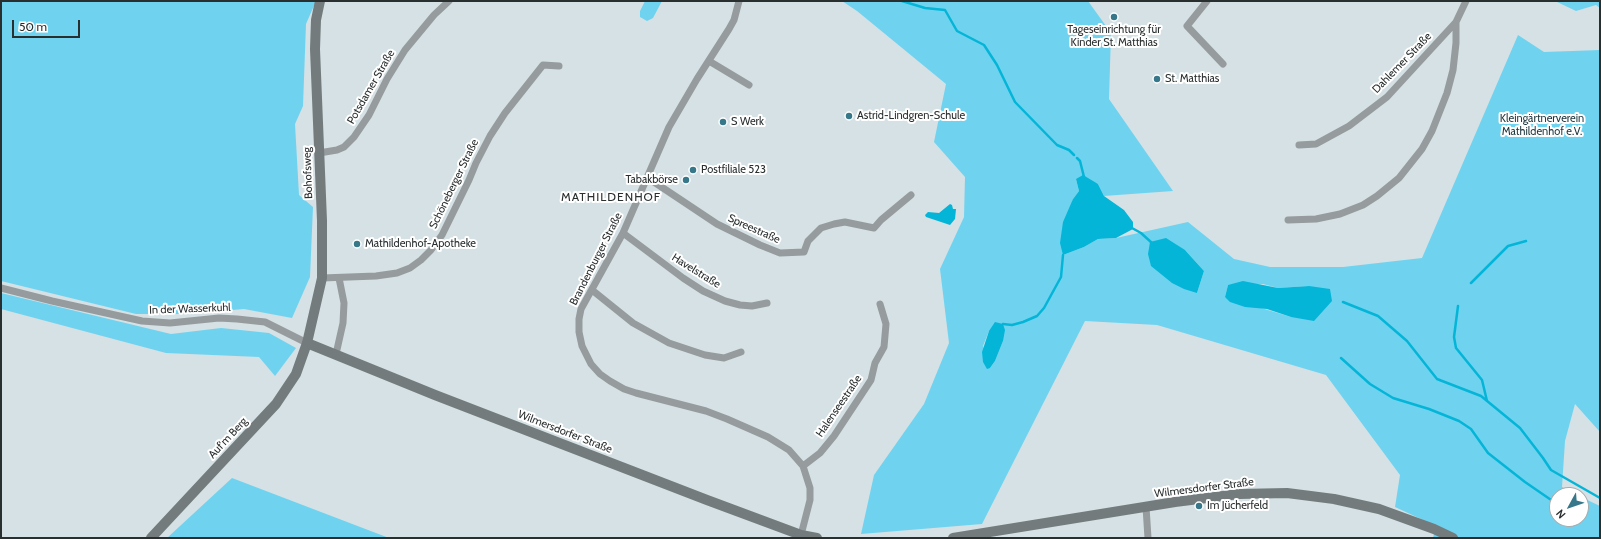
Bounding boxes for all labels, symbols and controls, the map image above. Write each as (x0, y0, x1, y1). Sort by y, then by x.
scale bar (14, 12, 82, 38)
marker: Tageseinrichtung für Kinder St. Matthias (1109, 12, 1119, 22)
text: 50 m (19, 19, 47, 34)
place label: Tageseinrichtung für Kinder St. Matthias (1067, 23, 1161, 49)
street label: Dahlemer Straße (1370, 30, 1434, 96)
street label: Potsdamer Straße (344, 48, 398, 126)
place label: St. Matthias (1165, 72, 1219, 86)
marker: St. Matthias (1152, 74, 1162, 84)
place label: Astrid-Lindgren-Schule (857, 109, 965, 123)
marker: Astrid-Lindgren-Schule (844, 111, 854, 121)
park label: Kleingärtnerverein Mathildenhof e.V. (1500, 112, 1584, 138)
place label: S Werk (731, 115, 764, 129)
marker: S Werk (718, 117, 728, 127)
street label: Schöneberger Straße (427, 137, 481, 231)
street label: Bohofsweg (301, 147, 315, 199)
place label: Postfiliale 523 (701, 163, 766, 177)
marker: Postfiliale 523 (688, 165, 698, 175)
place label: Tabakbörse (625, 173, 678, 187)
marker: Tabakbörse (681, 175, 691, 185)
district label: MATHILDENHOF (561, 190, 661, 204)
street label: Brandenburger Straße (567, 211, 625, 307)
street label: Spreestraße (726, 212, 782, 246)
place label: Mathildenhof-Apotheke (365, 237, 476, 251)
marker: Mathildenhof-Apotheke (352, 239, 362, 249)
street label: Havelstraße (669, 251, 723, 291)
street label: In der Wasserkuhl (149, 301, 231, 317)
street label: Halenseestraße (813, 372, 865, 440)
street label: Wilmersdorfer Straße (516, 408, 614, 456)
street label: Auf'm Berg (206, 415, 250, 461)
street label: Wilmersdorfer Straße (1154, 475, 1254, 501)
north arrow (1549, 487, 1589, 527)
place label: Im Jücherfeld (1207, 499, 1268, 513)
marker: Im Jücherfeld (1194, 501, 1204, 511)
text: N (1553, 507, 1568, 522)

